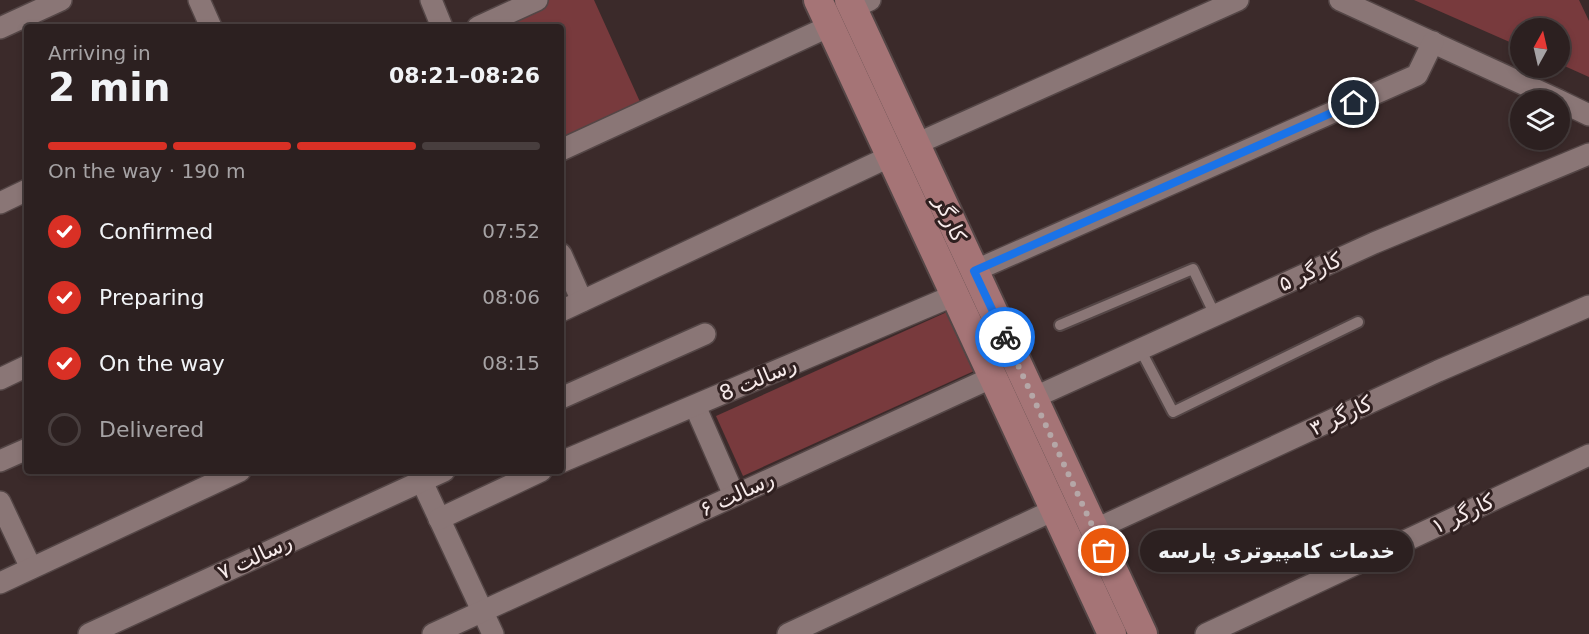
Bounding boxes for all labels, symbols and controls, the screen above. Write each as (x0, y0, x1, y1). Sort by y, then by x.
north arrow (1510, 18, 1570, 78)
map controls (1510, 18, 1570, 150)
text: Arriving in (48, 41, 151, 65)
text: 08:21–08:26 (389, 63, 540, 88)
text: 2 min (48, 65, 170, 110)
pin (1328, 77, 1379, 128)
icon: home (1337, 86, 1370, 119)
button: layers (1510, 90, 1570, 150)
text: On the way · 190 m (48, 159, 246, 183)
street label: کارگر (929, 191, 971, 246)
icon: check (48, 215, 81, 248)
text: Confirmed (99, 219, 213, 244)
text: 07:52 (482, 219, 540, 243)
street label: کارگر ۵ (1275, 248, 1345, 296)
icon: check (48, 281, 81, 314)
text: Preparing (99, 285, 205, 310)
text: 08:06 (482, 285, 540, 309)
courier (975, 307, 1035, 367)
icon: bike (989, 321, 1022, 354)
icon: check (48, 347, 81, 380)
text: On the way (99, 351, 225, 376)
text: 08:15 (482, 351, 540, 375)
street label: رسالت 8 (716, 352, 800, 406)
street label: کارگر ۳ (1306, 391, 1376, 441)
text: Delivered (99, 417, 204, 442)
street label: رسالت ۶ (696, 466, 778, 522)
street label: کارگر ۱ (1428, 489, 1498, 539)
pin (1078, 525, 1129, 576)
street label: رسالت ۷ (214, 529, 296, 585)
callout: خدمات کامپیوتری پارسه (1140, 530, 1413, 572)
icon: bag (1087, 534, 1120, 567)
text: خدمات کامپیوتری پارسه (1158, 539, 1395, 563)

